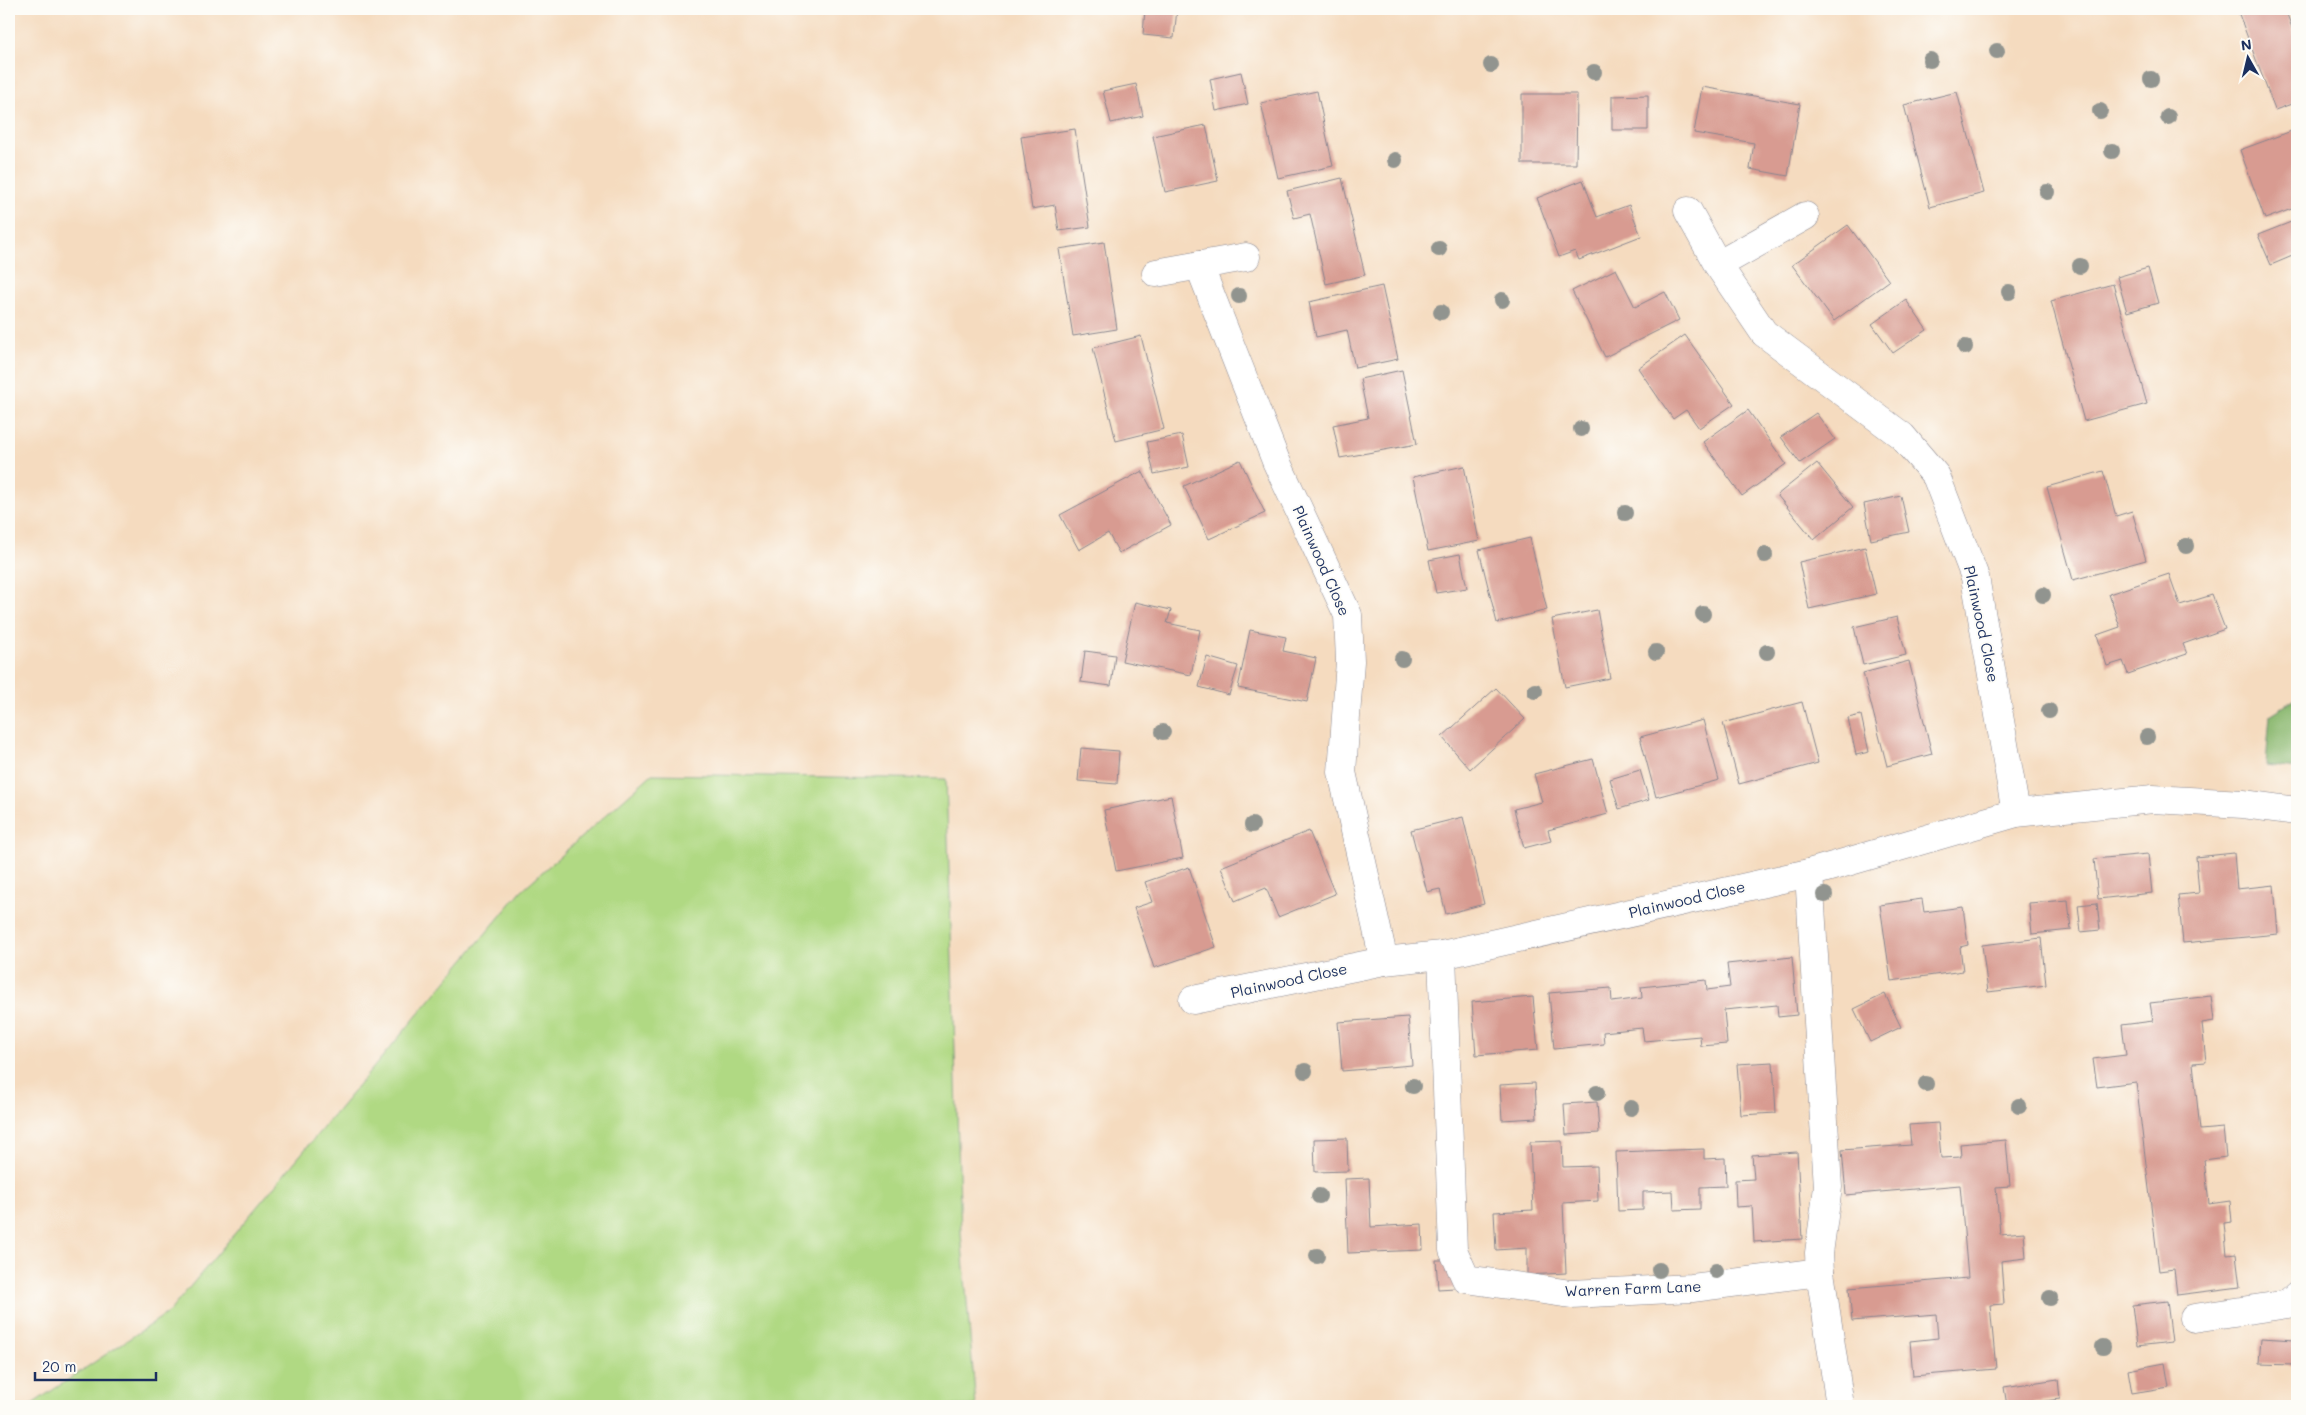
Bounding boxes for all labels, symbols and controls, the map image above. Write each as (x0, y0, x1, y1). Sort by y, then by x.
north arrow (2224, 32, 2274, 82)
text: N (2240, 34, 2253, 55)
street label: Plainwood Close (1289, 502, 1355, 619)
street label: Plainwood Close (1960, 564, 2004, 684)
street label: Plainwood Close (1627, 876, 1747, 922)
street label: Plainwood Close (1229, 958, 1349, 1002)
street label: Warren Farm Lane (1564, 1276, 1702, 1300)
scale bar (35, 1350, 156, 1382)
text: 20 m (42, 1356, 76, 1376)

